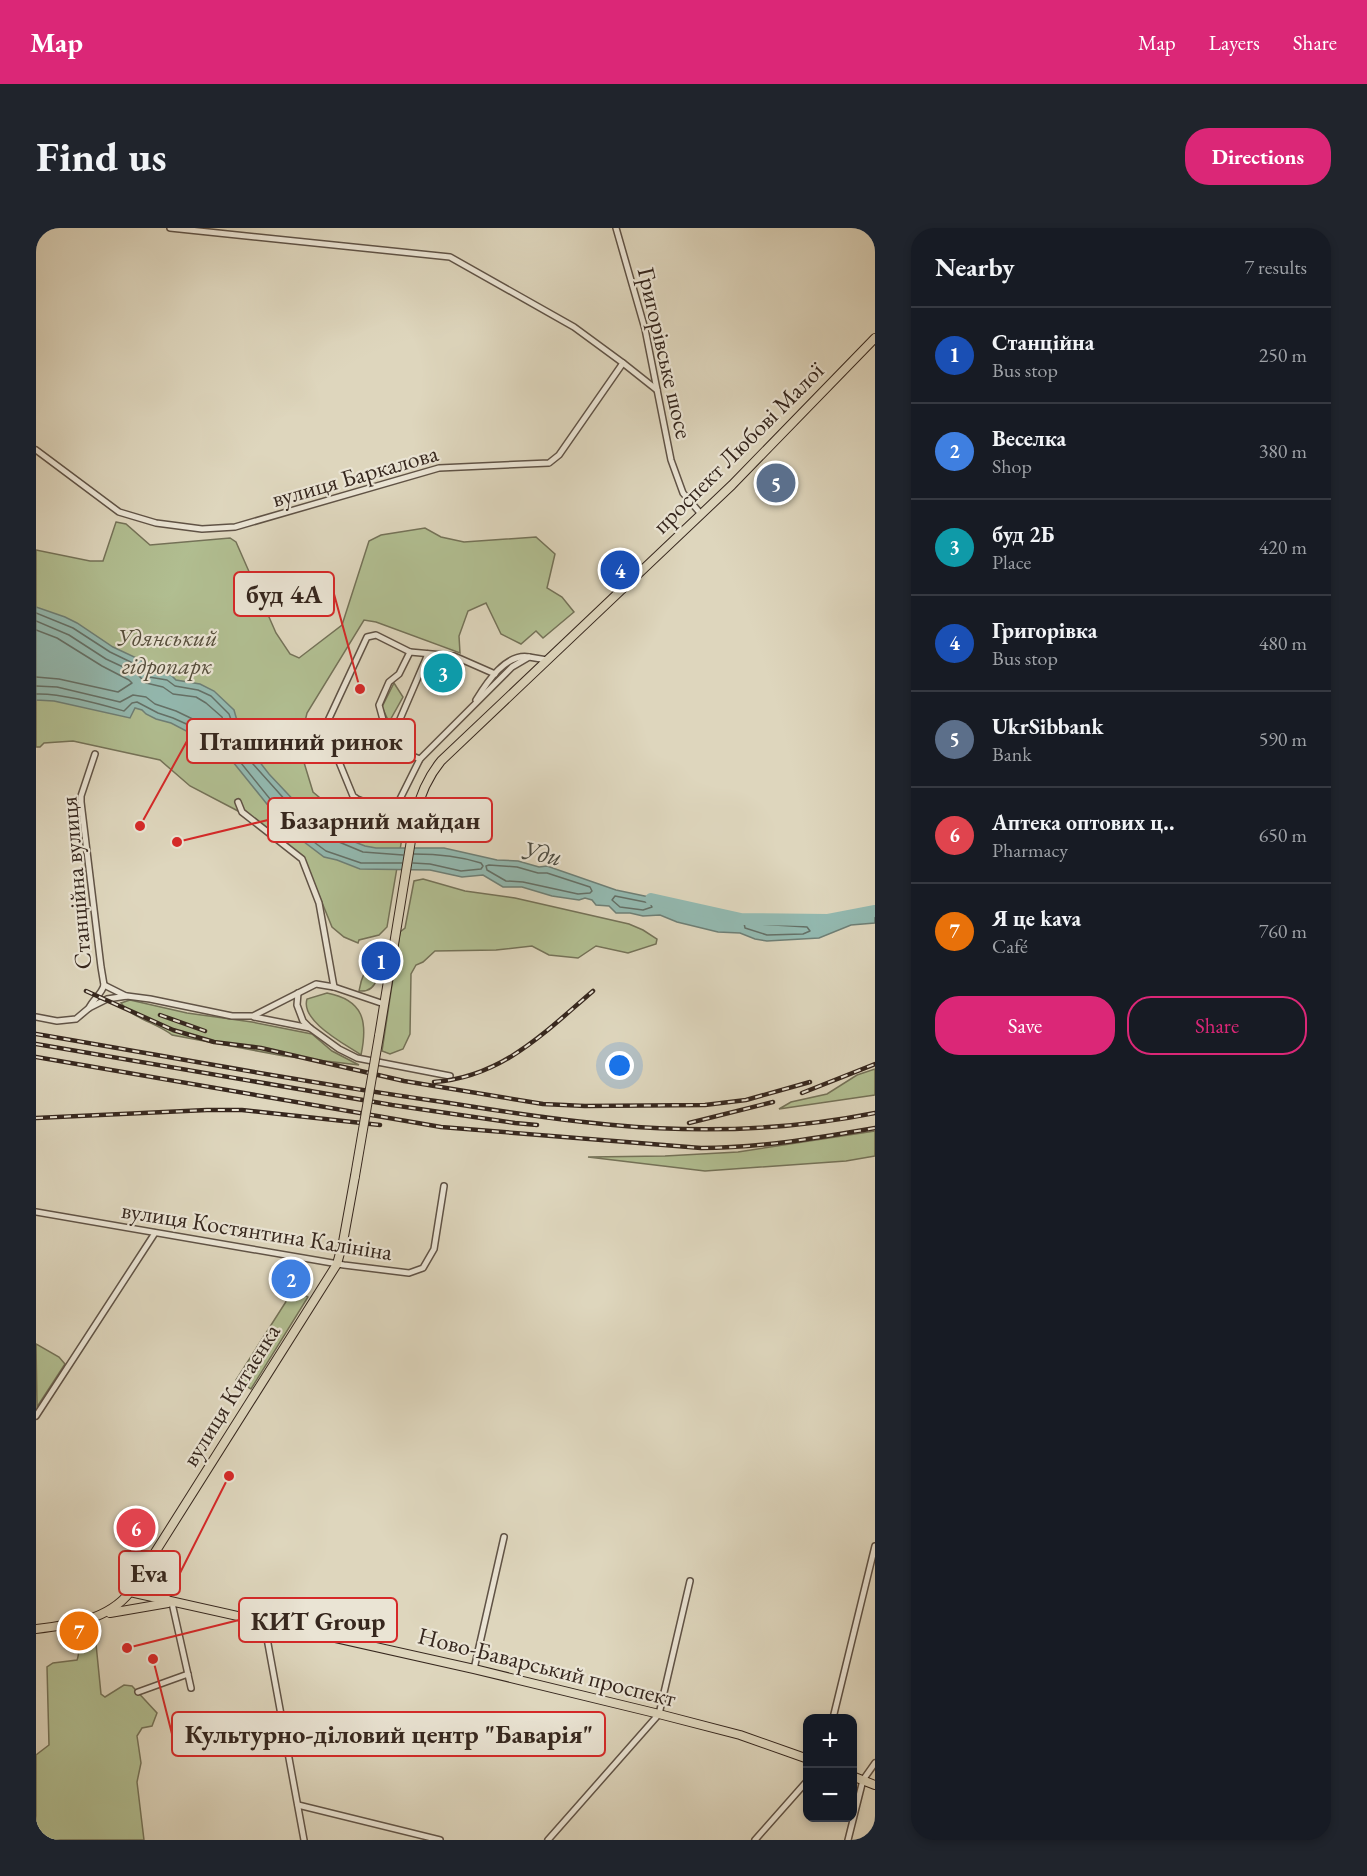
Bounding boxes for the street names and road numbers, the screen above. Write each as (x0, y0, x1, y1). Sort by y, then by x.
street label: Григорівське шосе (631, 264, 700, 442)
street label: проспект Любові Малої (645, 354, 831, 540)
street label: вулиця Баркалова (268, 437, 442, 514)
street label: Станційна вулиця (52, 795, 99, 971)
street label: вулиця Костянтина Калініна (119, 1194, 395, 1267)
street label: вулиця Китаєнка (174, 1317, 287, 1472)
street label: Ново-Баварський проспект (415, 1619, 679, 1714)

